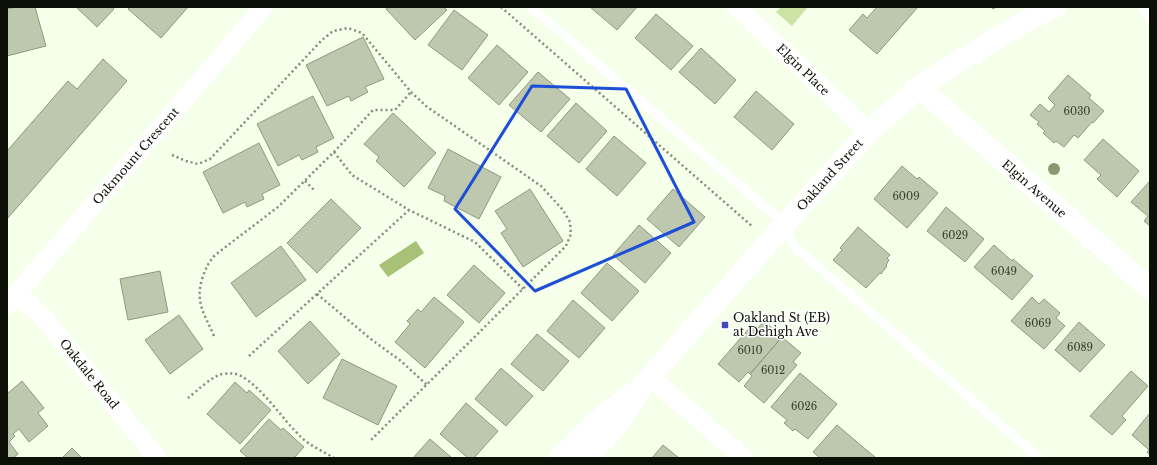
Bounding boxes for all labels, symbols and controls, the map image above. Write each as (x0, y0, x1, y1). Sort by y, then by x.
street label: Elgin Place (774, 41, 833, 99)
street label: Oakmount Crescent (89, 104, 182, 207)
house number: 6030 (1064, 105, 1090, 118)
street label: Oakland Street (793, 135, 866, 214)
street label: Elgin Avenue (999, 156, 1070, 221)
house number: 6009 (892, 190, 920, 203)
house number: 6029 (942, 229, 968, 242)
house number: 6049 (991, 265, 1017, 278)
place label: Oakland St (EB) at Dehigh Ave (733, 310, 830, 339)
house number: 6069 (1025, 317, 1051, 330)
marker: Oakland St (EB) at Dehigh Ave (720, 320, 730, 330)
street label: Oakdale Road (57, 336, 122, 412)
house number: 6089 (1067, 341, 1093, 354)
house number: 6010 (737, 344, 763, 357)
house number: 6012 (761, 364, 785, 377)
house number: 6026 (791, 400, 817, 413)

